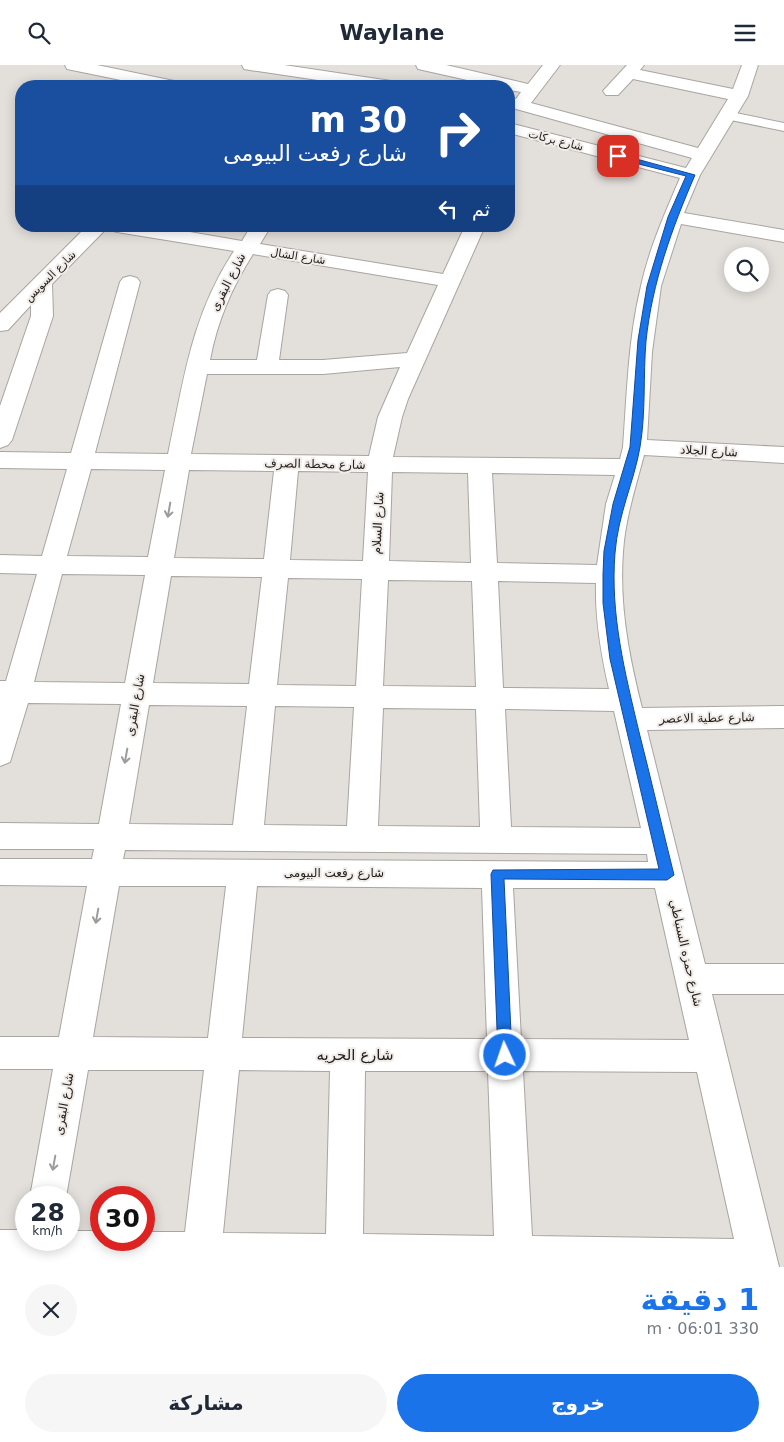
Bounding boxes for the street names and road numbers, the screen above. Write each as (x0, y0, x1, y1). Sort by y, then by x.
street label: شارع بركات (527, 127, 585, 154)
street label: شارع الشال (269, 246, 326, 267)
street label: شارع السويس (22, 248, 79, 305)
street label: شارع البقرى (207, 251, 249, 314)
street label: شارع الجلاد (680, 442, 738, 460)
street label: شارع محطة الصرف (264, 456, 366, 473)
street label: شارع السلام (369, 491, 388, 555)
street label: شارع البقرى (123, 673, 148, 738)
street label: شارع عطية الاعصر (658, 710, 755, 727)
street label: شارع رفعت البيومى (284, 866, 384, 881)
street label: شارع حمزه السنباطي (666, 898, 705, 1008)
street label: شارع الحريه (316, 1046, 394, 1064)
street label: شارع البقرى (52, 1072, 77, 1137)

